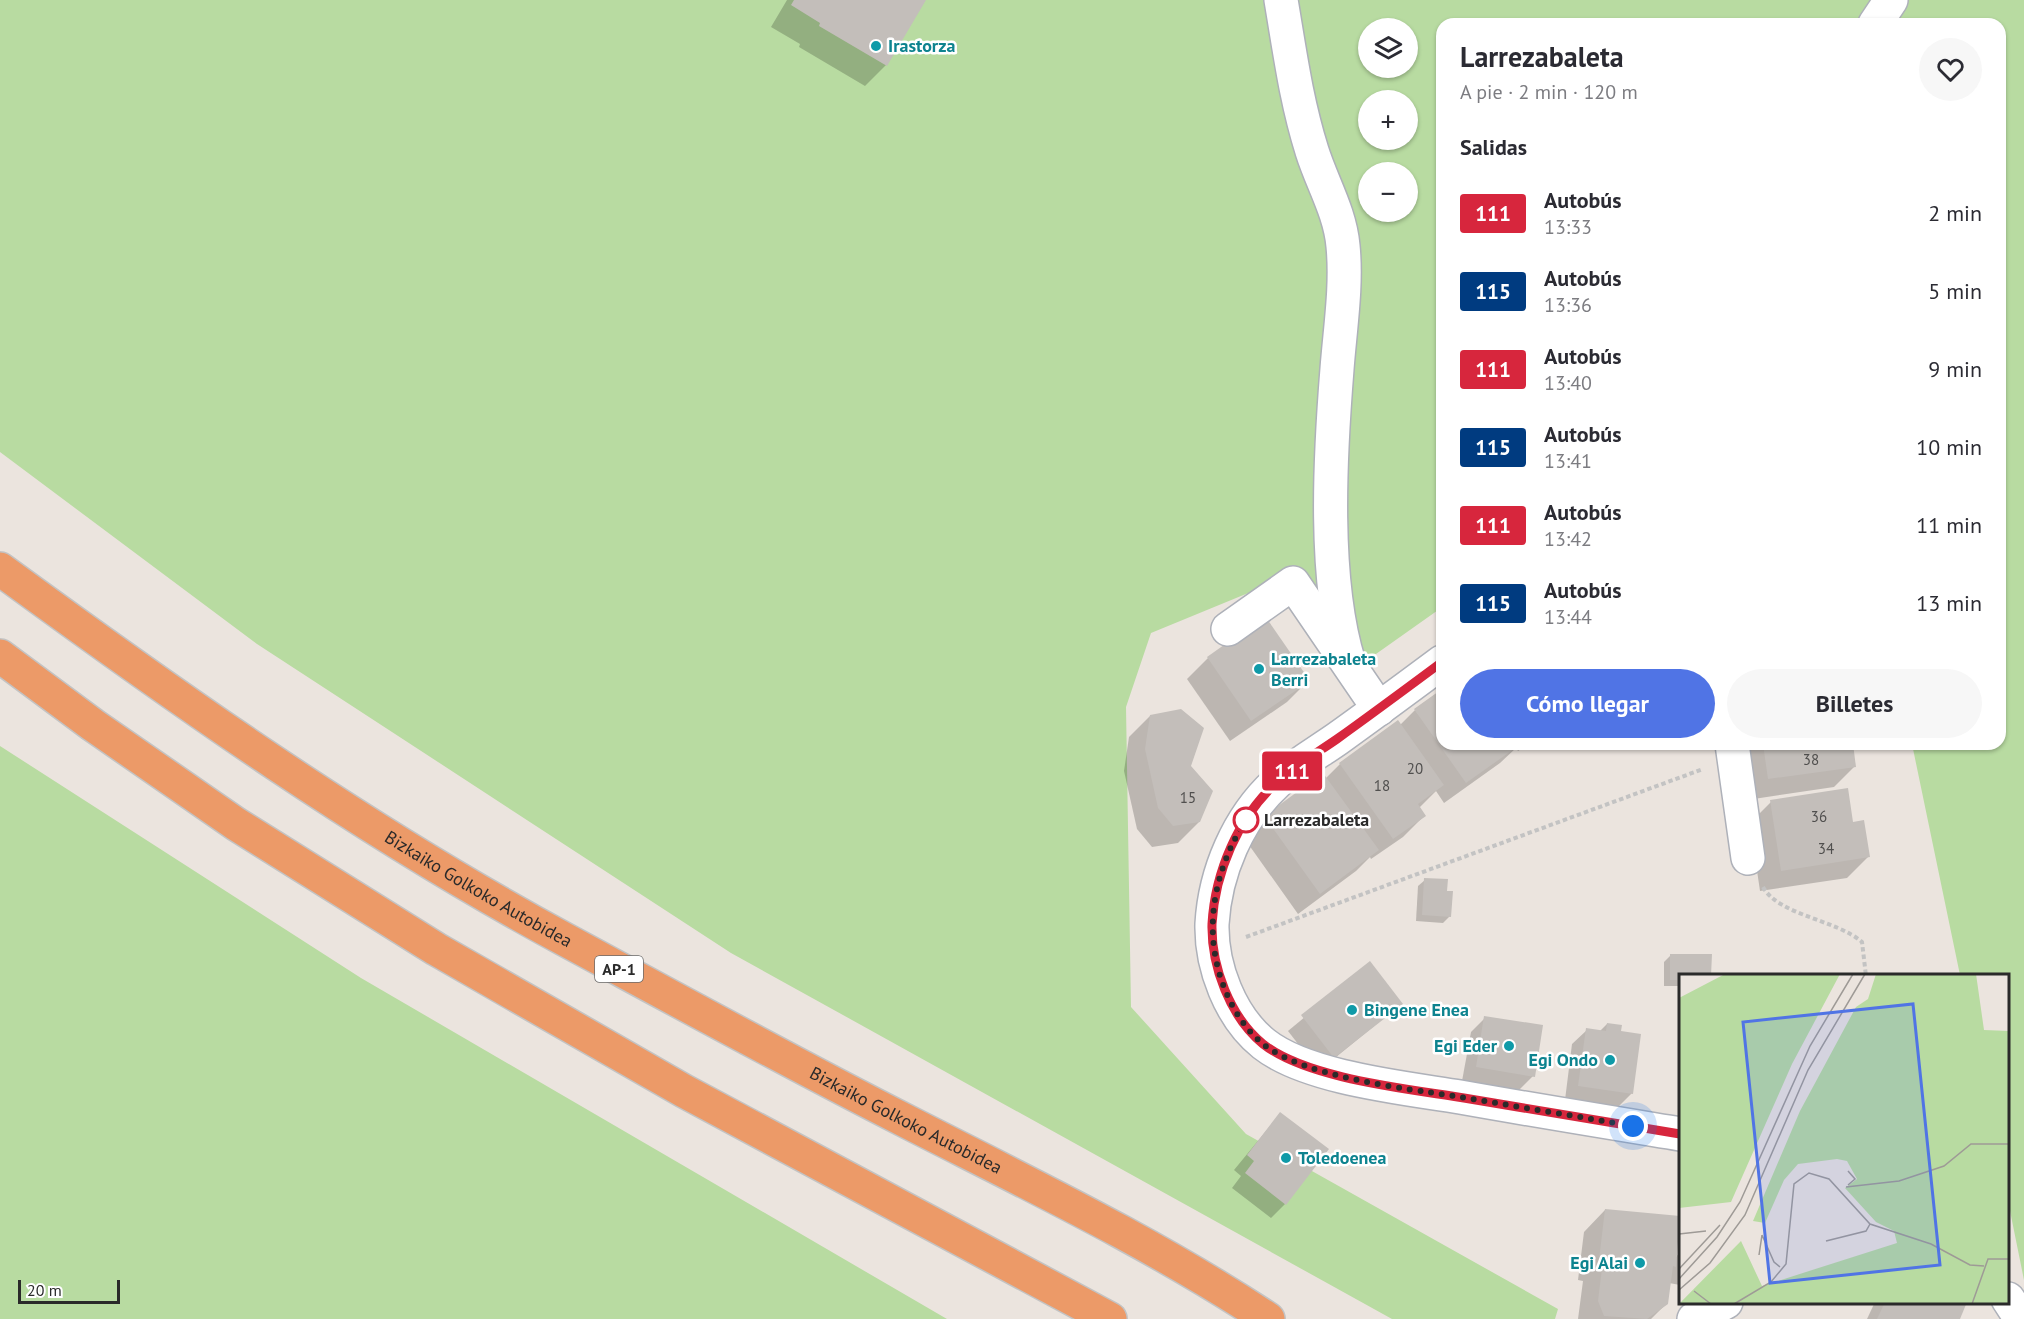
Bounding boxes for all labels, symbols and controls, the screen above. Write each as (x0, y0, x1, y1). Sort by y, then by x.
map controls (1358, 18, 1418, 222)
button: layers (1358, 18, 1418, 78)
place label: Irastorza (888, 34, 955, 57)
text: Larrezabaleta (1460, 38, 1624, 75)
button: heart (1919, 38, 1982, 101)
marker: Irastorza (869, 39, 883, 53)
text: A pie · 2 min · 120 m (1460, 79, 1638, 105)
button: + (1358, 90, 1418, 150)
text: Salidas (1460, 133, 1527, 161)
button: − (1358, 162, 1418, 222)
text: Autobús (1544, 186, 1621, 214)
text: 2 min (1928, 199, 1982, 227)
text: 111 (1475, 200, 1511, 227)
text: 13:33 (1544, 214, 1592, 240)
text: Autobús (1544, 264, 1621, 292)
text: 5 min (1928, 277, 1982, 305)
text: 115 (1475, 278, 1511, 305)
text: 13:36 (1544, 292, 1592, 318)
text: Autobús (1544, 342, 1621, 370)
text: 9 min (1928, 355, 1982, 383)
text: 111 (1475, 356, 1511, 383)
text: 13:40 (1544, 370, 1592, 396)
text: Autobús (1544, 420, 1621, 448)
text: 10 min (1916, 433, 1982, 461)
text: 115 (1475, 434, 1511, 461)
text: 13:41 (1544, 448, 1592, 474)
text: Autobús (1544, 498, 1621, 526)
text: 11 min (1916, 511, 1982, 539)
text: 111 (1475, 512, 1511, 539)
text: 13:42 (1544, 526, 1592, 552)
text: Autobús (1544, 576, 1621, 604)
text: 13 min (1916, 589, 1982, 617)
text: 115 (1475, 590, 1511, 617)
text: 13:44 (1544, 604, 1592, 630)
place label: Larrezabaleta Berri (1271, 647, 1376, 691)
marker: Larrezabaleta Berri (1252, 662, 1266, 676)
button: Cómo llegar (1460, 669, 1715, 738)
button: Billetes (1727, 669, 1982, 738)
house number: 38 (1803, 750, 1819, 769)
line badge: 111 (1258, 752, 1326, 790)
text: 111 (1274, 758, 1310, 785)
house number: 20 (1407, 759, 1423, 778)
house number: 18 (1374, 776, 1390, 795)
house number: 15 (1180, 788, 1196, 807)
marker: Larrezabaleta (1233, 807, 1259, 833)
house number: 36 (1811, 807, 1827, 826)
place label: Larrezabaleta (1264, 808, 1369, 831)
street label: Bizkaiko Golkoko Autobidea (381, 825, 576, 952)
house number: 34 (1818, 839, 1834, 858)
road number: AP-1 (595, 956, 643, 982)
inset map (1679, 974, 2009, 1304)
place label: Bingene Enea (1364, 998, 1469, 1021)
marker: Bingene Enea (1345, 1003, 1359, 1017)
place label: Egi Eder (1434, 1034, 1498, 1057)
marker: Egi Eder (1502, 1039, 1516, 1053)
place label: Egi Ondo (1529, 1048, 1598, 1071)
marker: Egi Ondo (1603, 1053, 1617, 1067)
street label: Bizkaiko Golkoko Autobidea (806, 1061, 1006, 1179)
your location (1618, 1111, 1648, 1141)
place label: Toledoenea (1298, 1146, 1386, 1169)
marker: Toledoenea (1279, 1151, 1293, 1165)
place label: Egi Alai (1570, 1251, 1628, 1274)
marker: Egi Alai (1633, 1256, 1647, 1270)
scale bar (18, 1277, 120, 1304)
text: 20 m (27, 1280, 62, 1300)

